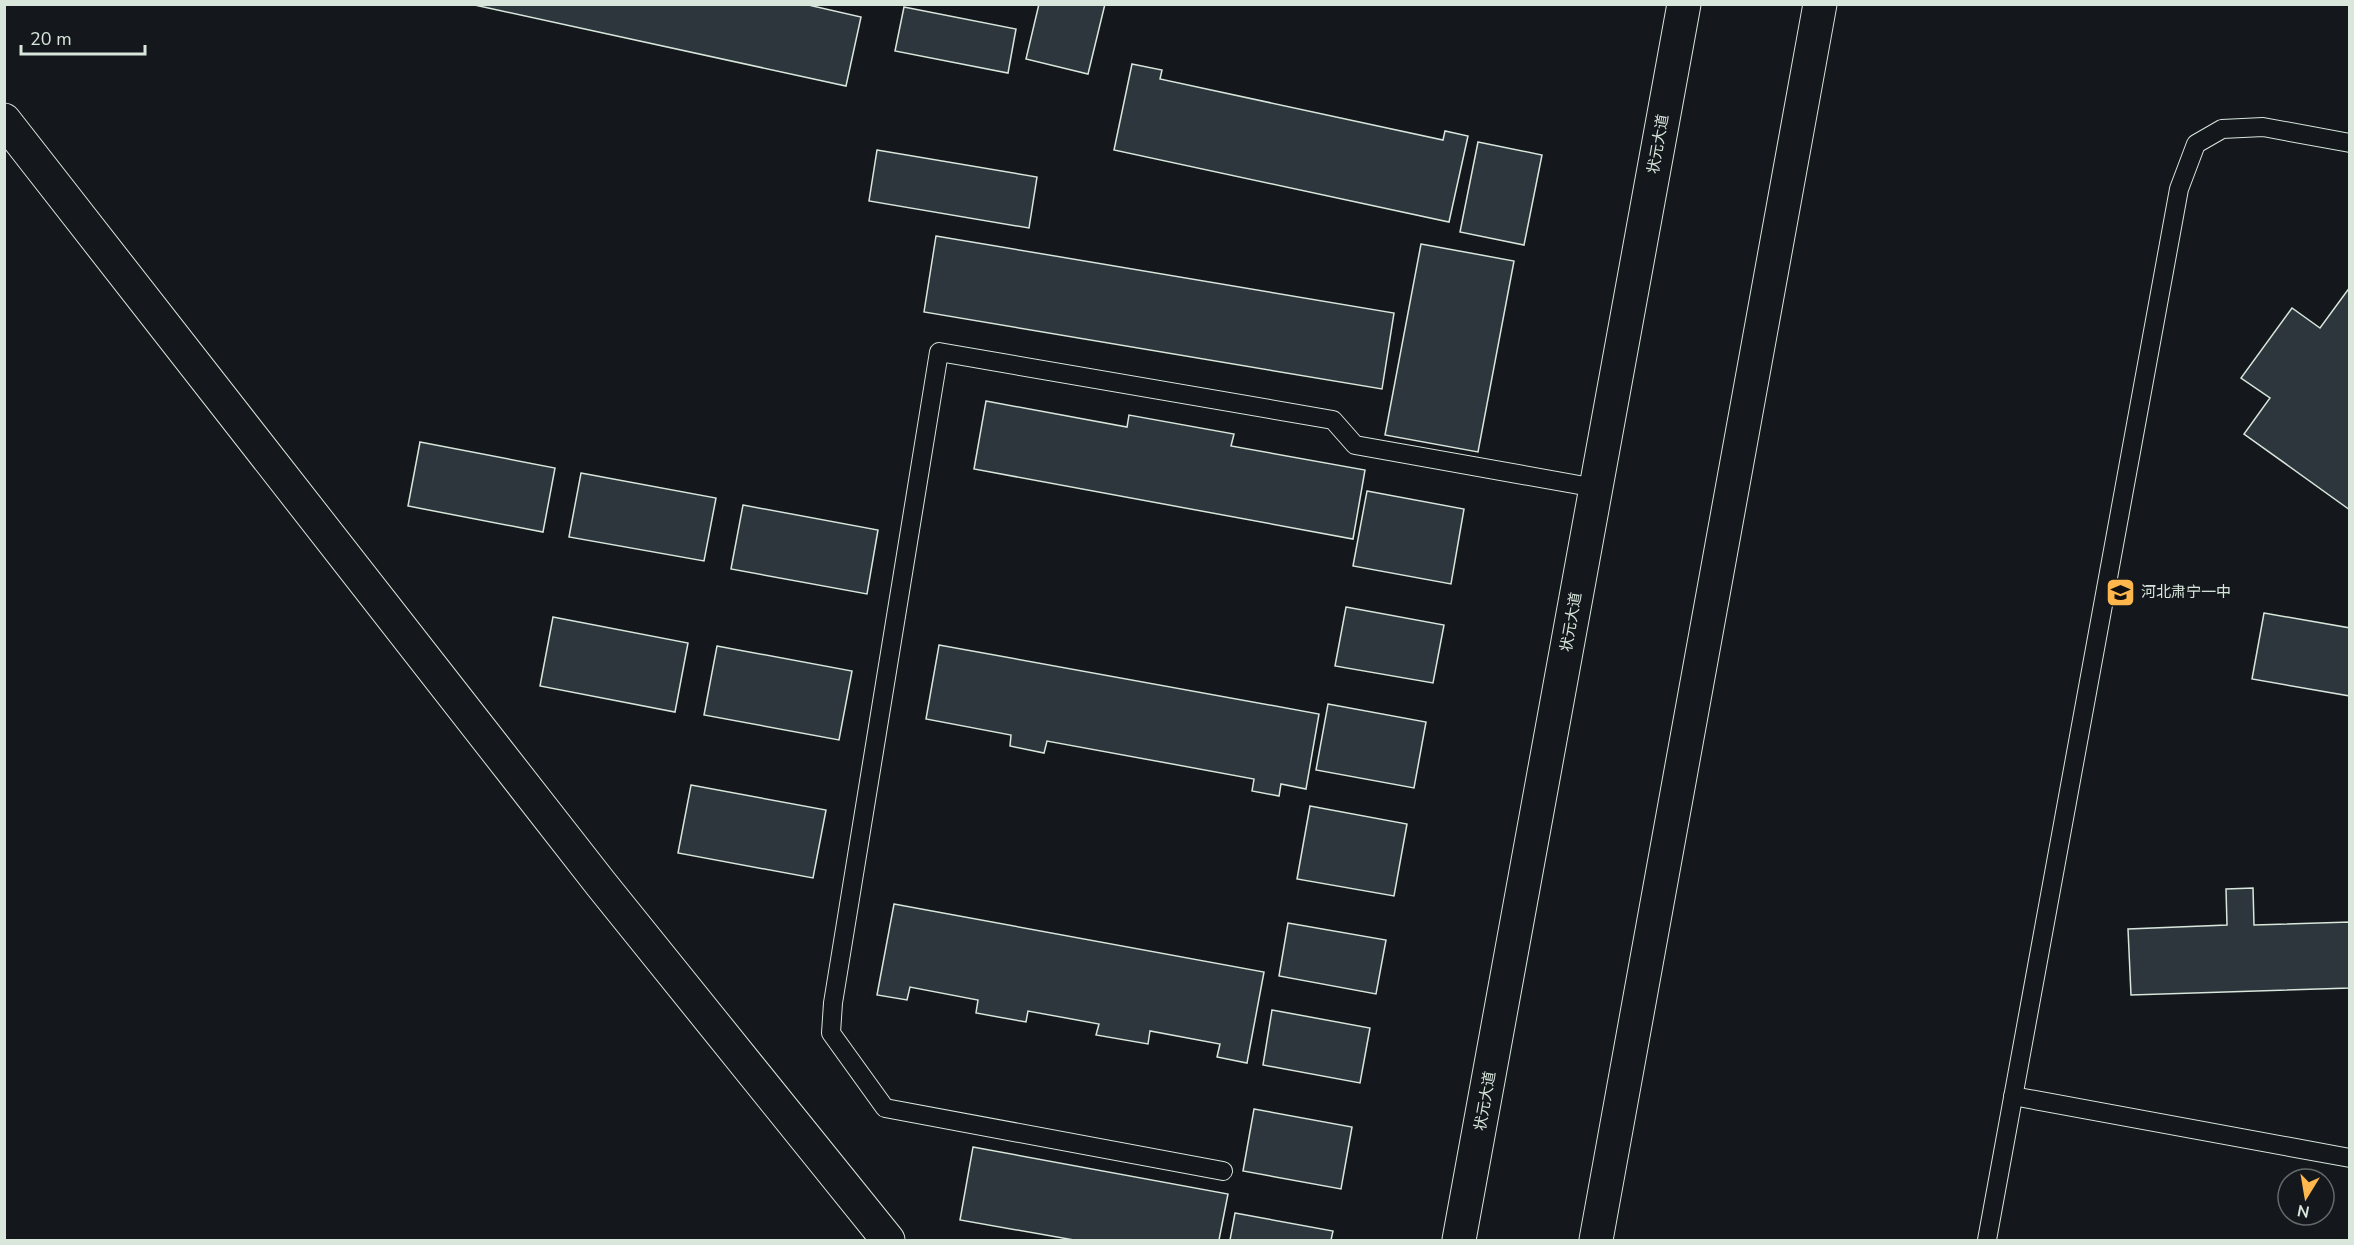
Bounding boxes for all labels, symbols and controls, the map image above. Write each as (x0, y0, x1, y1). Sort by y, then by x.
scale bar (21, 18, 146, 56)
text: 20 m (30, 27, 72, 51)
street label: 状元大道 (1643, 113, 1673, 175)
school or university icon: 河北肃宁一中 (2104, 576, 2136, 608)
place label: 河北肃宁一中 (2141, 582, 2231, 602)
street label: 状元大道 (1556, 591, 1586, 653)
street label: 状元大道 (1470, 1070, 1500, 1132)
north arrow (2276, 1167, 2336, 1227)
text: N (2295, 1199, 2311, 1223)

